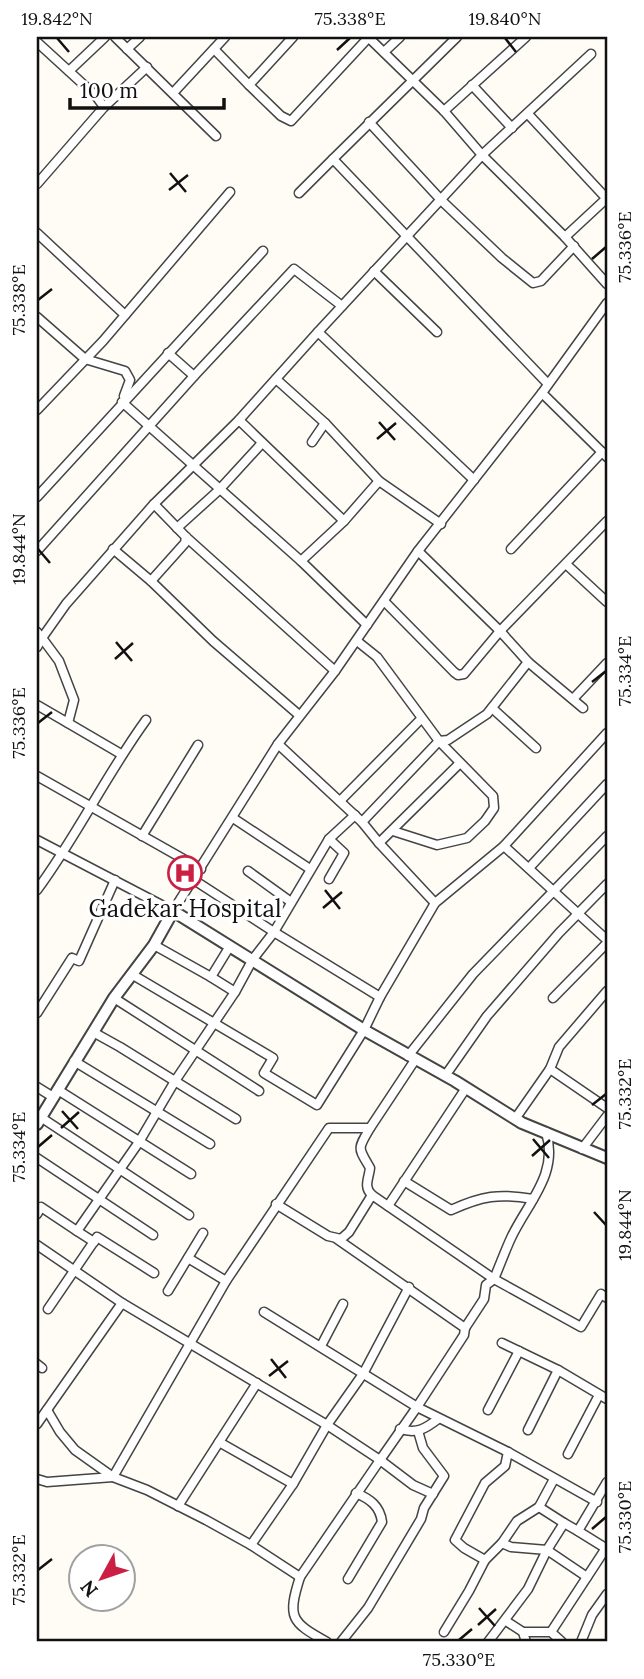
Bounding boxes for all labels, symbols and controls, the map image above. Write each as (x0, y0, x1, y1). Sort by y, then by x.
text: 19.842°N (21, 7, 93, 30)
text: 75.338°E (314, 7, 386, 30)
text: 19.840°N (468, 7, 542, 30)
scale bar (70, 66, 224, 110)
text: 100 m (80, 77, 138, 104)
text: 75.336°E (613, 211, 636, 283)
text: 75.338°E (7, 264, 30, 336)
text: 19.844°N (7, 513, 30, 585)
text: 75.334°E (613, 636, 636, 706)
text: 75.336°E (7, 687, 30, 759)
hospital icon: Gadekar Hospital (166, 854, 204, 892)
place label: Gadekar Hospital (89, 893, 281, 924)
text: 75.332°E (613, 1059, 636, 1129)
text: 75.334°E (7, 1112, 30, 1182)
text: 19.844°N (613, 1189, 636, 1261)
text: 75.330°E (613, 1481, 636, 1553)
text: 75.332°E (7, 1535, 30, 1605)
north arrow (66, 1542, 136, 1612)
text: N (75, 1575, 103, 1602)
text: 75.330°E (423, 1648, 495, 1671)

